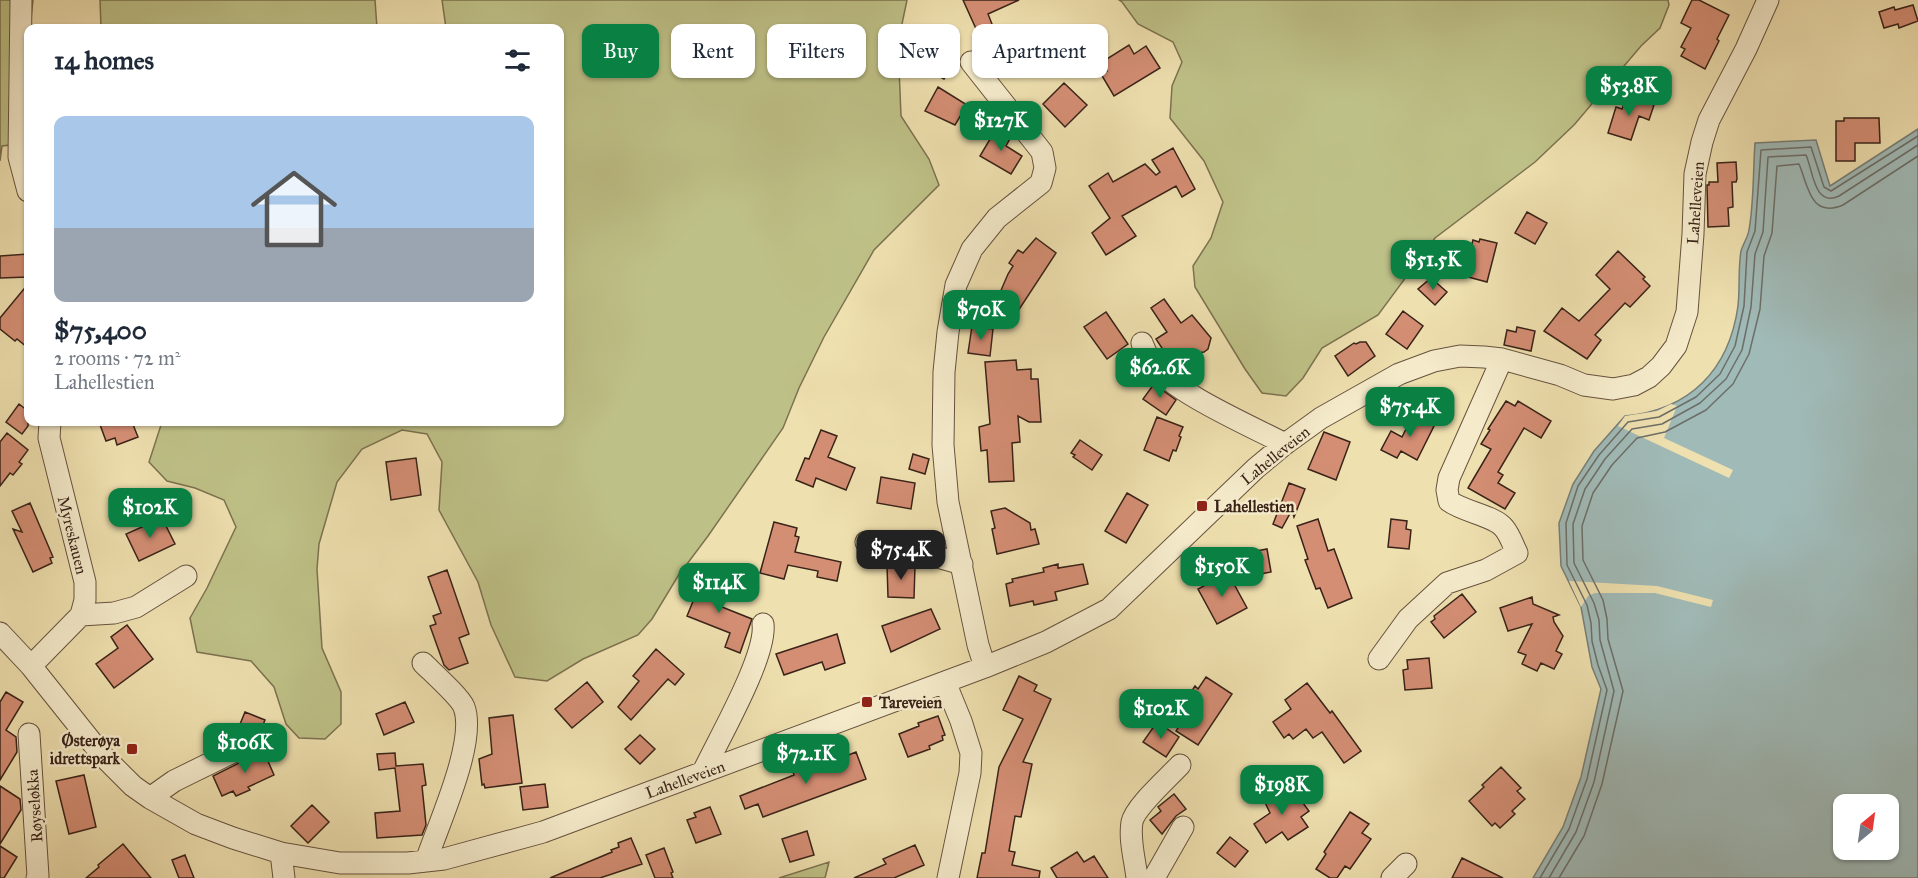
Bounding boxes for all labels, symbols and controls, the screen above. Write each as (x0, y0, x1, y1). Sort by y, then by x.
chip: Buy (582, 24, 659, 78)
chip: Rent (671, 24, 755, 78)
chip: Filters (767, 24, 866, 78)
chip: New (878, 24, 960, 78)
chip: Apartment (972, 24, 1108, 78)
text: 14 homes (54, 44, 154, 76)
icon: filters (501, 44, 534, 77)
pin: $53.8K (1580, 66, 1678, 117)
text: $53.8K (1600, 73, 1658, 97)
pin: $127K (959, 101, 1043, 152)
text: $127K (974, 108, 1028, 132)
icon: home (240, 155, 348, 263)
street label: Lahelleveien (1683, 161, 1708, 245)
pin: $51.5K (1384, 240, 1482, 291)
text: $51.5K (1405, 247, 1461, 271)
pin: $70K (945, 290, 1017, 341)
text: $70K (957, 297, 1005, 321)
text: $75,400 (54, 314, 147, 346)
text: 2 rooms · 72 m² (54, 346, 181, 370)
pin: $62.6K (1111, 348, 1209, 399)
text: $62.6K (1129, 355, 1191, 379)
text: Lahellestien (54, 370, 155, 394)
pin: $75.4K (1361, 387, 1459, 438)
text: $75.4K (1379, 394, 1441, 418)
street label: Lahelleveien (1237, 422, 1314, 489)
pin: $102K (108, 488, 192, 539)
street label: Myreskauen (54, 494, 91, 577)
text: $102K (122, 495, 178, 519)
place label: Lahellestien (1214, 497, 1295, 516)
marker: Lahellestien (1195, 499, 1209, 513)
pin: $75.4K (852, 530, 950, 581)
text: $75.4K (870, 537, 932, 561)
pin: $150K (1180, 547, 1264, 598)
text: $150K (1195, 554, 1249, 578)
pin: $114K (677, 563, 761, 614)
text: $114K (692, 570, 746, 594)
pin: $102K (1119, 689, 1203, 740)
place label: Tareveien (878, 693, 942, 712)
marker: Tareveien (860, 695, 874, 709)
text: $102K (1133, 696, 1189, 720)
pin: $106K (203, 723, 287, 774)
text: $106K (217, 730, 273, 754)
place label: Østerøya idrettspark (50, 731, 121, 769)
pin: $72.1K (757, 734, 855, 785)
text: $72.1K (776, 741, 836, 765)
marker: Østerøya idrettspark (125, 742, 139, 756)
street label: Lahelleveien (643, 756, 728, 803)
pin: $198K (1240, 765, 1324, 816)
street label: Røyseløkka (22, 769, 47, 843)
text: $198K (1254, 772, 1310, 796)
north arrow (1833, 794, 1899, 860)
map controls (1833, 794, 1899, 860)

